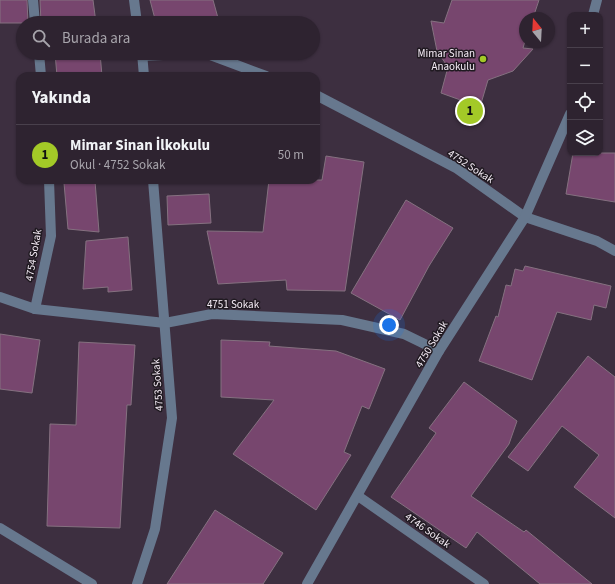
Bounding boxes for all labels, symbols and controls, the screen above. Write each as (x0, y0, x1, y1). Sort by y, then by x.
north arrow (519, 12, 555, 48)
map controls (567, 12, 603, 156)
button: + (567, 12, 603, 48)
search box (16, 16, 320, 60)
icon: search (30, 27, 52, 49)
text: Burada ara (62, 28, 130, 49)
place label: Mimar Sinan Anaokulu (417, 46, 475, 74)
button: − (567, 48, 603, 84)
marker: Mimar Sinan Anaokulu (478, 54, 488, 64)
button: locate (567, 84, 603, 120)
text: Yakında (32, 86, 91, 110)
pin: 1 (457, 96, 483, 126)
button: layers (567, 120, 603, 156)
text: Mimar Sinan İlkokulu (70, 135, 210, 156)
text: 1 (42, 146, 48, 164)
text: 50 m (278, 146, 304, 164)
street label: 4752 Sokak (445, 146, 497, 187)
text: Okul · 4752 Sokak (70, 156, 165, 174)
street label: 4754 Sokak (22, 228, 46, 282)
street label: 4751 Sokak (207, 297, 260, 312)
your location (379, 315, 399, 335)
street label: 4750 Sokak (412, 318, 452, 371)
street label: 4753 Sokak (148, 358, 167, 412)
street label: 4746 Sokak (402, 509, 454, 552)

